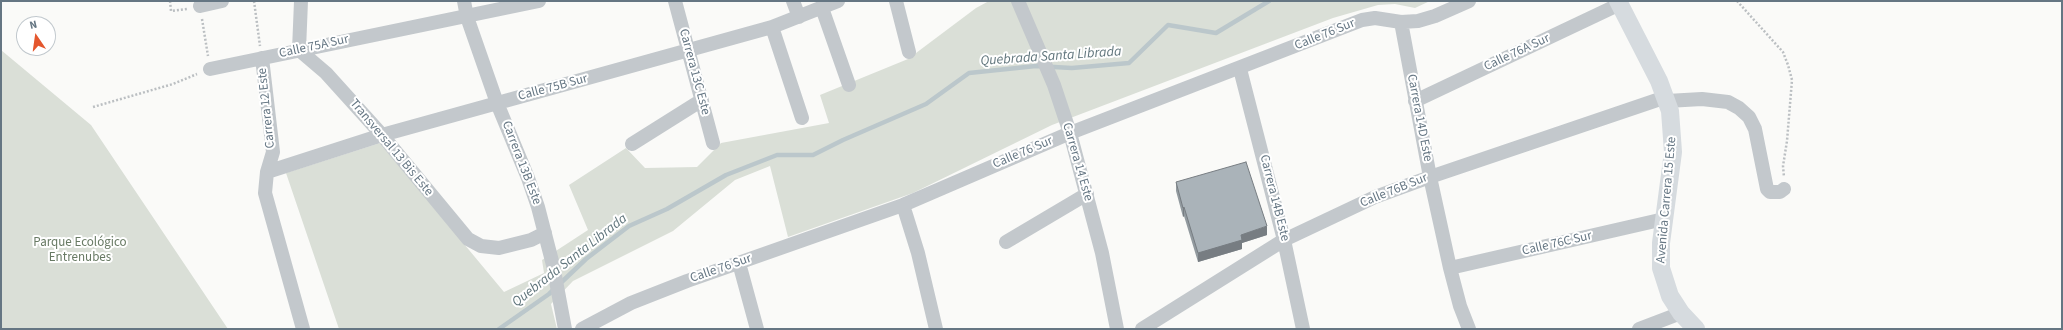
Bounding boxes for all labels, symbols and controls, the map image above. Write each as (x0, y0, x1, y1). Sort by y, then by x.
north arrow (16, 16, 56, 56)
street label: Calle 76 Sur (1293, 16, 1357, 54)
text: N (28, 17, 39, 33)
street label: Carrera 13C Este (675, 27, 713, 117)
street label: Calle 76A Sur (1482, 31, 1552, 75)
street label: Calle 75A Sur (278, 32, 350, 62)
water label: Quebrada Santa Librada (980, 44, 1122, 70)
street label: Carrera 12 Este (255, 67, 279, 149)
street label: Calle 75B Sur (517, 71, 589, 105)
street label: Carrera 14D Este (1403, 73, 1435, 163)
street label: Transversal 13 Bis Este (346, 96, 436, 200)
street label: Carrera 13B Este (498, 119, 544, 207)
street label: Carrera 14 Este (1058, 121, 1096, 203)
street label: Calle 76 Sur (991, 133, 1055, 173)
street label: Avenida Carrera 15 Este (1654, 136, 1680, 264)
street label: Carrera 14B Este (1256, 153, 1292, 243)
street label: Calle 76B Sur (1358, 170, 1430, 212)
water label: Quebrada Santa Librada (509, 211, 631, 311)
street label: Calle 76C Sur (1521, 228, 1593, 260)
park label: Parque Ecológico Entrenubes (33, 235, 127, 266)
street label: Calle 76 Sur (688, 251, 754, 287)

